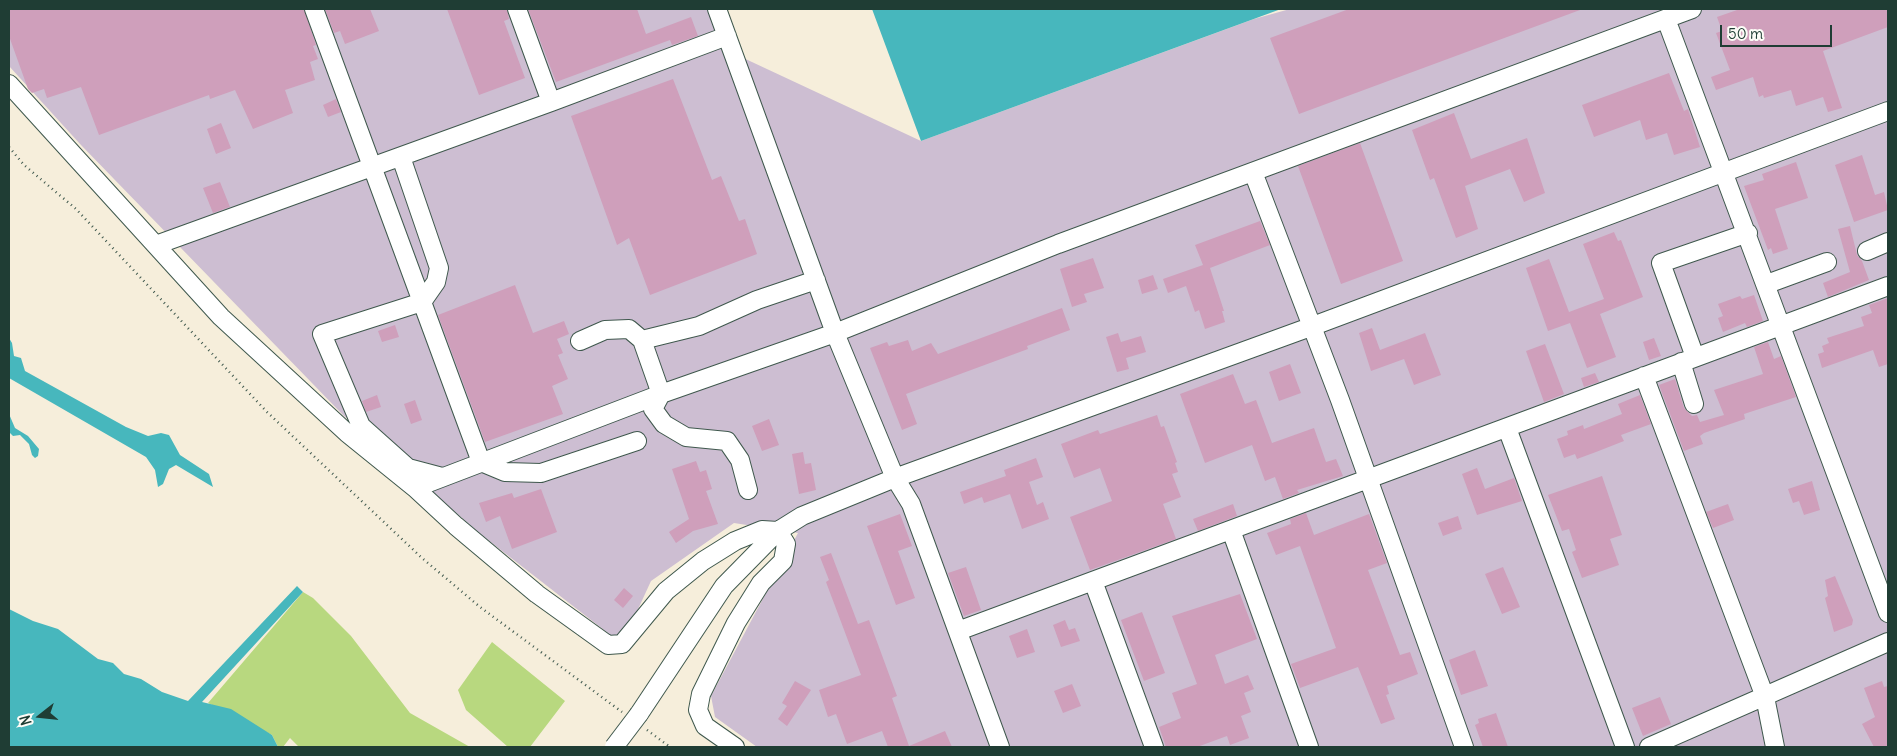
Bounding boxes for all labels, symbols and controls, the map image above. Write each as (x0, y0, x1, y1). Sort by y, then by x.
scale bar (1722, 15, 1834, 47)
text: 50 m (1728, 24, 1763, 43)
north arrow (15, 691, 65, 741)
text: N (16, 713, 36, 727)

